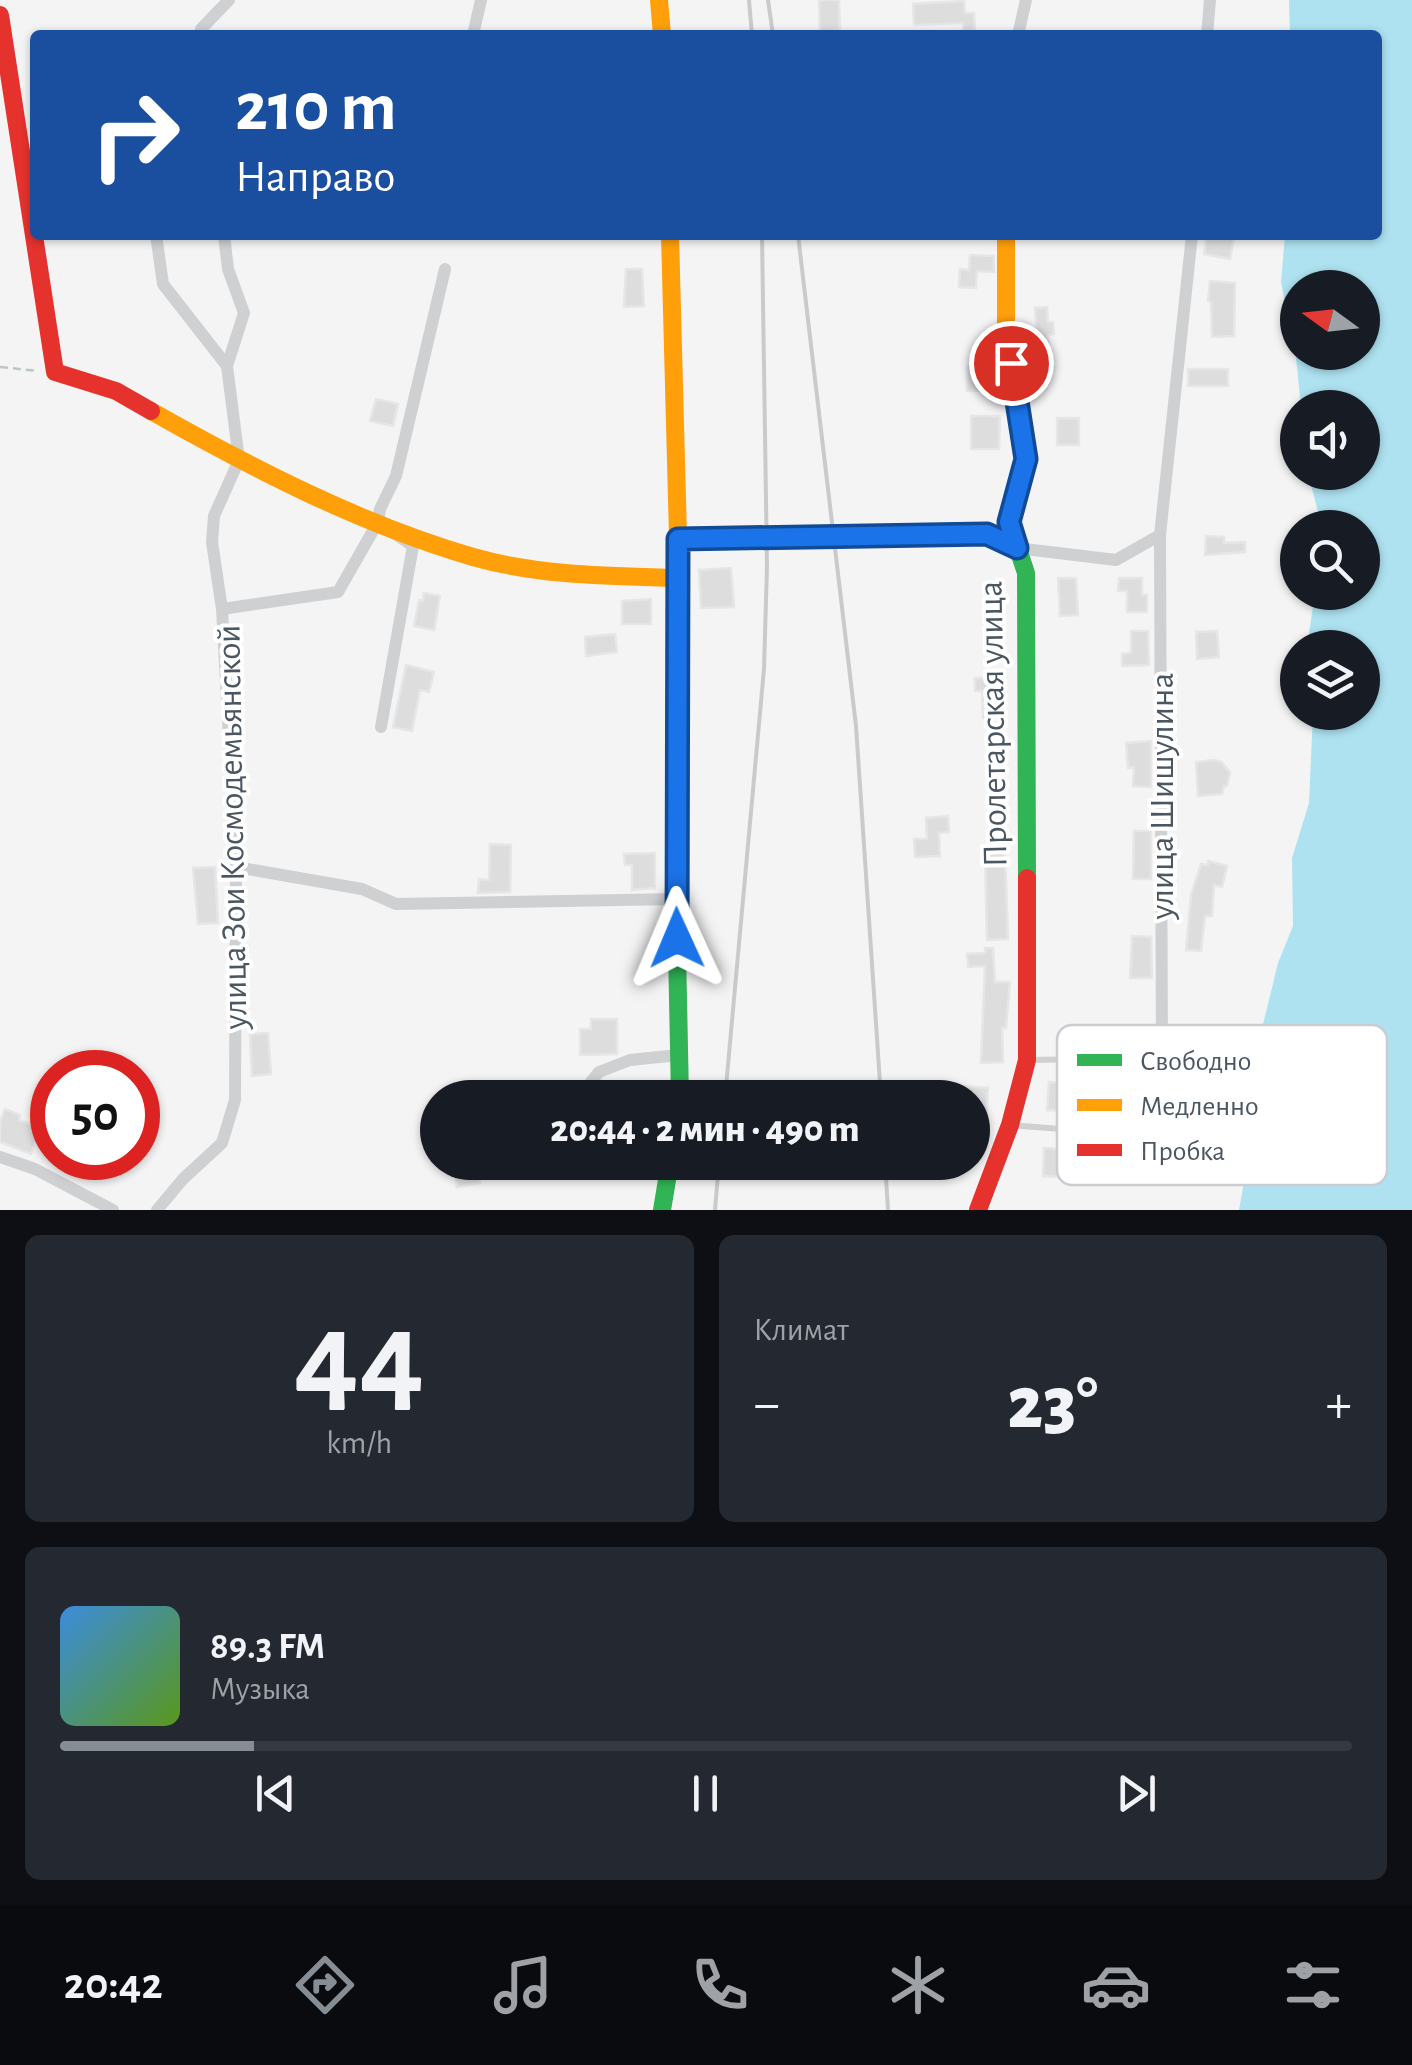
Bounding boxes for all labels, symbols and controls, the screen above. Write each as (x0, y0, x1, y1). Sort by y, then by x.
icon: right (70, 70, 200, 200)
text: 210 m (235, 73, 397, 143)
text: Направо (235, 155, 395, 200)
north arrow (1280, 270, 1380, 370)
map controls (1280, 270, 1380, 730)
pin (969, 321, 1054, 406)
icon: arrive (984, 336, 1039, 391)
button: sound (1280, 390, 1380, 490)
button: search (1280, 510, 1380, 610)
street label: Пролетарская улица (974, 580, 1013, 868)
street label: улица Зои Космодемьянской (211, 624, 254, 1031)
button: layers (1280, 630, 1380, 730)
street label: улица Шишулина (1145, 672, 1180, 921)
position arrow (625, 886, 729, 990)
legend (1057, 1025, 1387, 1185)
text: Свободно (1140, 1048, 1251, 1076)
speed limit sign: 50 (30, 1050, 160, 1180)
text: Медленно (1140, 1093, 1259, 1121)
text: 20:44 · 2 мин · 490 m (550, 1111, 860, 1149)
text: Пробка (1140, 1138, 1225, 1166)
text: 44 (294, 1294, 425, 1424)
text: Климат (754, 1314, 849, 1346)
text: 23° (1007, 1367, 1098, 1442)
text: − (754, 1377, 780, 1432)
text: + (1326, 1377, 1352, 1432)
text: km/h (326, 1427, 392, 1459)
text: 89.3 FM (210, 1628, 325, 1666)
text: Музыка (210, 1673, 310, 1705)
icon: previous (248, 1766, 303, 1821)
icon: pause (678, 1766, 733, 1821)
icon: next (1109, 1766, 1164, 1821)
icon: directions (290, 1950, 360, 2020)
icon: music (488, 1950, 558, 2020)
icon: phone (685, 1950, 755, 2020)
icon: climate (883, 1950, 953, 2020)
icon: car (1081, 1950, 1151, 2020)
icon: filters (1278, 1950, 1348, 2020)
text: 20:42 (64, 1962, 163, 2007)

